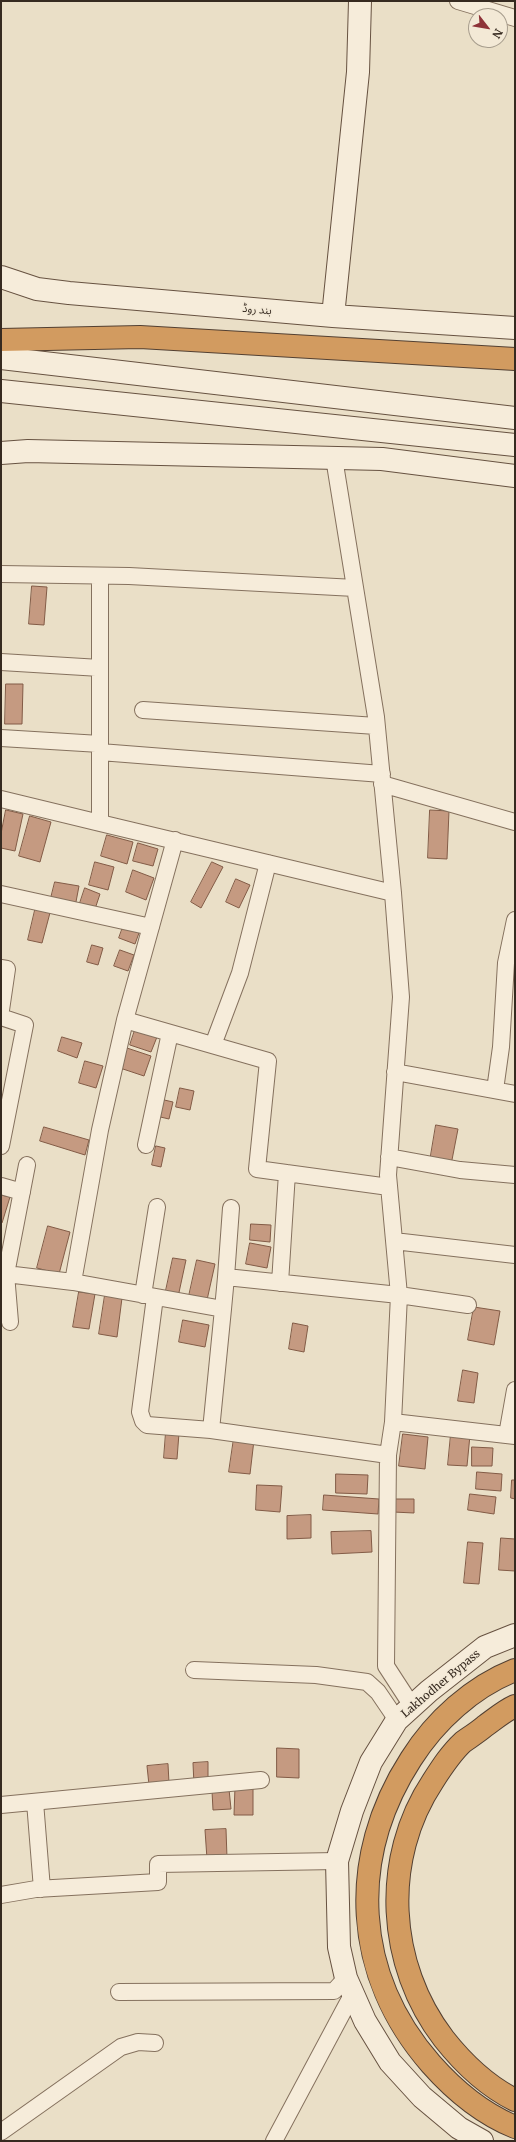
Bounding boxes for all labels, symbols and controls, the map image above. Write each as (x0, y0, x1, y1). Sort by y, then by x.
north arrow (468, 8, 508, 48)
text: N (489, 26, 506, 41)
street label: بند روڈ (242, 302, 272, 318)
street label: Lakhodher Bypass (399, 1647, 483, 1721)

